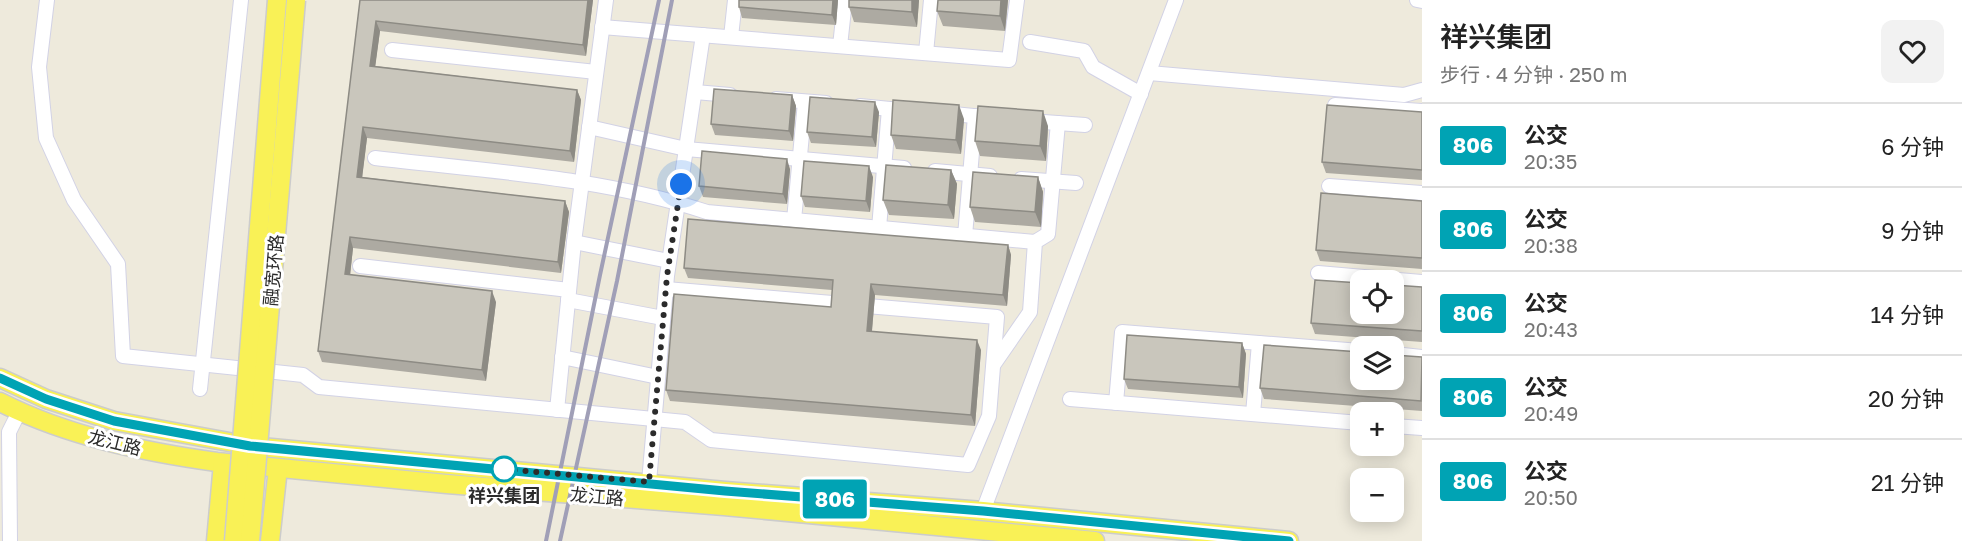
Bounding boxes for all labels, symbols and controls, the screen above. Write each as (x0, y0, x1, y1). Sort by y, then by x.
text: 祥兴集团 (1440, 20, 1552, 53)
button: heart (1881, 20, 1944, 83)
text: 步行 · 4 分钟 · 250 m (1440, 62, 1628, 86)
text: 公交 (1524, 121, 1568, 148)
text: 806 (1453, 132, 1493, 158)
text: 6 分钟 (1881, 133, 1944, 160)
text: 20:35 (1524, 149, 1577, 173)
your location (666, 169, 696, 199)
text: 公交 (1524, 205, 1568, 232)
text: 806 (1453, 216, 1493, 242)
text: 9 分钟 (1881, 217, 1944, 244)
street label: 融宽环路 (259, 233, 287, 307)
text: 20:38 (1524, 233, 1578, 257)
map controls (1350, 270, 1404, 522)
button: locate (1350, 270, 1404, 324)
text: 公交 (1524, 289, 1568, 316)
text: 806 (1453, 300, 1493, 326)
text: 14 分钟 (1870, 301, 1944, 328)
text: 20:43 (1524, 317, 1578, 341)
button: layers (1350, 336, 1404, 390)
text: 公交 (1524, 373, 1568, 400)
text: 806 (1453, 384, 1493, 410)
text: 20 分钟 (1868, 385, 1944, 412)
text: 20:49 (1524, 401, 1578, 425)
button: + (1350, 402, 1404, 456)
street label: 龙江路 (86, 425, 144, 459)
marker: 祥兴集团 (491, 456, 517, 482)
text: 公交 (1524, 457, 1568, 484)
button: − (1350, 468, 1404, 522)
text: 806 (1453, 468, 1493, 494)
text: 21 分钟 (1871, 469, 1944, 496)
line badge: 806 (800, 480, 870, 518)
street label: 龙江路 (569, 483, 625, 509)
place label: 祥兴集团 (468, 484, 540, 506)
text: 20:50 (1524, 485, 1578, 509)
text: 806 (815, 486, 855, 512)

